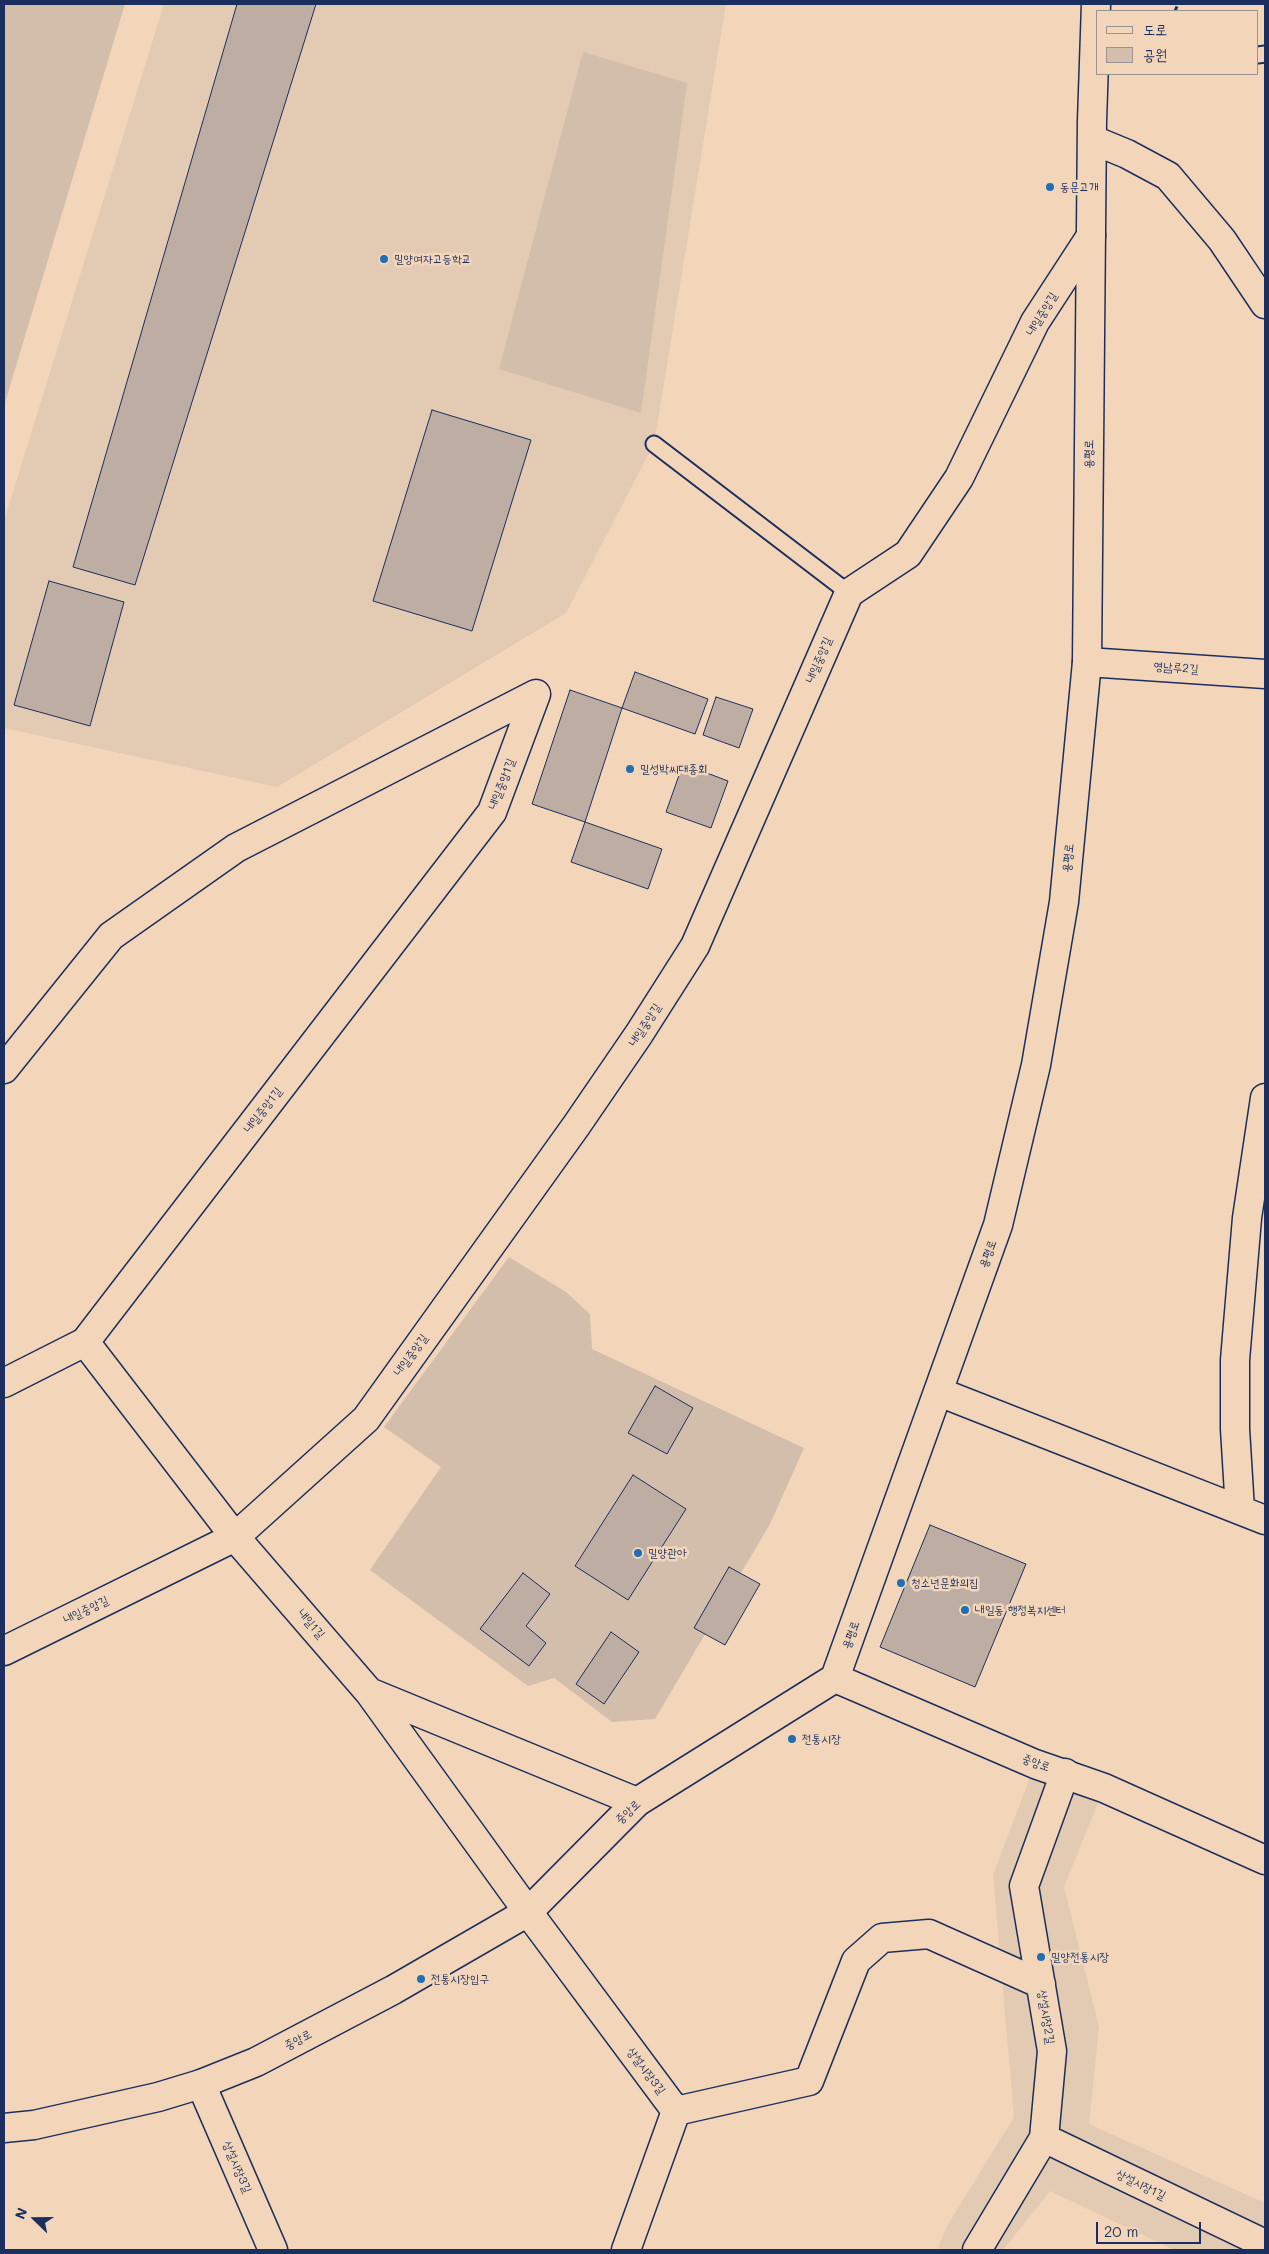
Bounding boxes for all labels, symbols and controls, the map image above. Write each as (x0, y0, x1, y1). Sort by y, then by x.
legend (1096, 10, 1259, 75)
text: 도로 (1143, 19, 1167, 39)
text: 공원 (1143, 44, 1167, 64)
place label: 동문고개 (1060, 180, 1099, 194)
marker: 동문고개 (1044, 181, 1056, 193)
place label: 밀양여자고등학교 (394, 252, 471, 266)
marker: 밀양여자고등학교 (378, 253, 390, 265)
street label: 내일중앙길 (1023, 290, 1061, 338)
street label: 용평로 (1082, 439, 1096, 469)
street label: 내일중앙길 (803, 635, 835, 685)
street label: 영남루2길 (1153, 659, 1199, 677)
street label: 내일중앙1길 (486, 756, 518, 812)
place label: 밀성박씨대종회 (640, 762, 708, 776)
marker: 밀성박씨대종회 (624, 763, 636, 775)
street label: 용평로 (1059, 843, 1077, 873)
street label: 내일중앙길 (626, 1001, 664, 1049)
street label: 내일중앙1길 (241, 1084, 285, 1136)
street label: 용평로 (976, 1238, 1000, 1270)
street label: 내일중앙길 (391, 1331, 431, 1379)
place label: 밀양관아 (648, 1546, 687, 1560)
marker: 밀양관아 (632, 1547, 644, 1559)
place label: 청소년문화의집 (911, 1576, 979, 1590)
marker: 청소년문화의집 (895, 1577, 907, 1589)
street label: 내일중앙길 (61, 1593, 111, 1627)
place label: 내일동 행정복지센터 (975, 1603, 1066, 1617)
marker: 내일동 행정복지센터 (959, 1604, 971, 1616)
street label: 내일1길 (294, 1606, 328, 1642)
street label: 용평로 (839, 1619, 863, 1651)
place label: 전통시장 (802, 1732, 841, 1746)
marker: 전통시장 (786, 1733, 798, 1745)
street label: 중앙로 (1020, 1751, 1052, 1775)
street label: 중앙로 (612, 1797, 644, 1827)
place label: 밀양전통시장 (1051, 1950, 1109, 1964)
marker: 밀양전통시장 (1035, 1951, 1047, 1963)
place label: 전통시장입구 (431, 1972, 489, 1986)
marker: 전통시장입구 (415, 1973, 427, 1985)
street label: 상설시장2길 (1035, 1989, 1057, 2045)
street label: 중앙로 (282, 2027, 314, 2053)
street label: 상설시장3길 (624, 2045, 668, 2097)
street label: 상설시장3길 (220, 2139, 254, 2195)
street label: 상설시장1길 (1114, 2167, 1168, 2203)
north arrow (10, 2194, 60, 2244)
text: N (10, 2205, 31, 2222)
scale bar (1099, 2212, 1204, 2244)
text: 20 m (1104, 2221, 1138, 2241)

